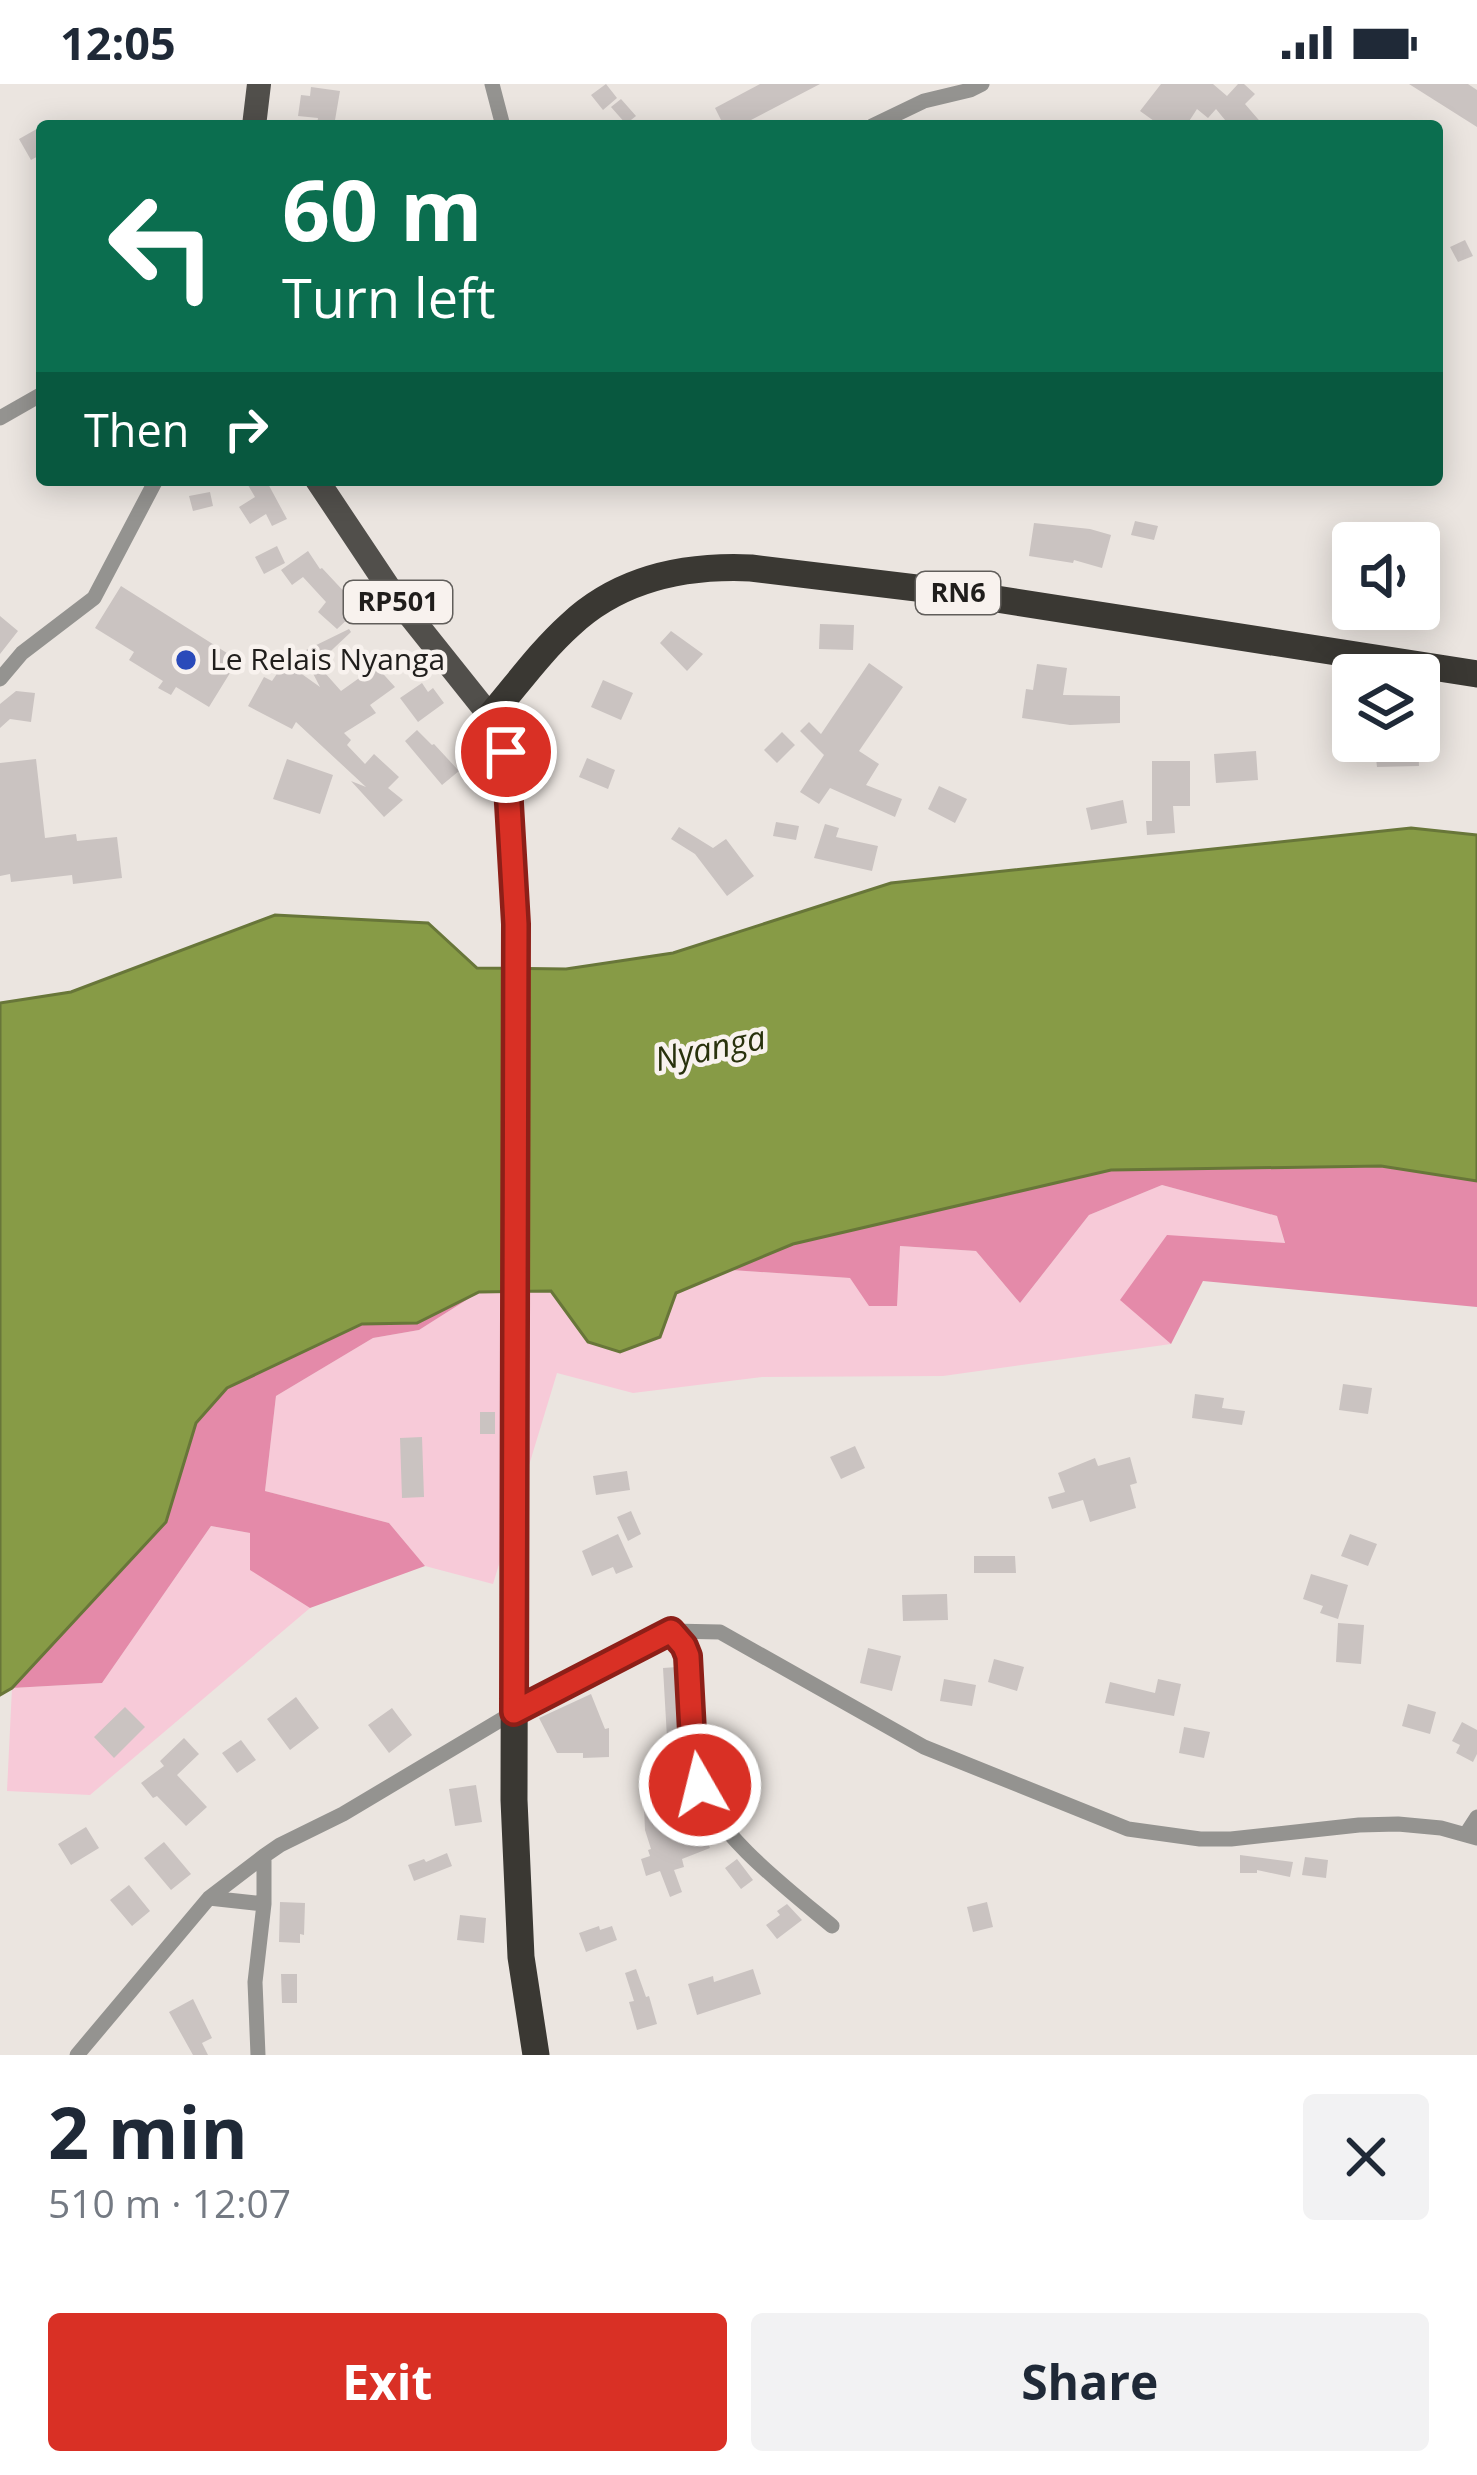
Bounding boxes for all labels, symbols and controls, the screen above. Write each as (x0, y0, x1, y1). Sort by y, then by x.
text: 12:05 (60, 12, 176, 73)
text: 60 m (282, 151, 482, 266)
icon: left (84, 168, 240, 324)
text: Turn left (282, 260, 495, 334)
icon: right (213, 396, 279, 462)
text: Then (84, 399, 189, 460)
map controls (1332, 522, 1440, 762)
button: sound (1332, 522, 1440, 630)
road number: RN6 (916, 572, 1000, 614)
road number: RP501 (344, 581, 452, 623)
place label: Le Relais Nyanga (210, 638, 445, 679)
marker: Le Relais Nyanga (173, 647, 199, 673)
button: layers (1332, 654, 1440, 762)
pin (455, 701, 557, 803)
icon: arrive (473, 719, 539, 785)
water label: Nyanga (651, 1014, 769, 1081)
position arrow (637, 1722, 763, 1848)
text: 2 min (48, 2082, 248, 2180)
button: close (1303, 2094, 1429, 2220)
text: 510 m · 12:07 (48, 2176, 291, 2229)
button: Exit (48, 2313, 727, 2451)
button: Share (751, 2313, 1429, 2451)

